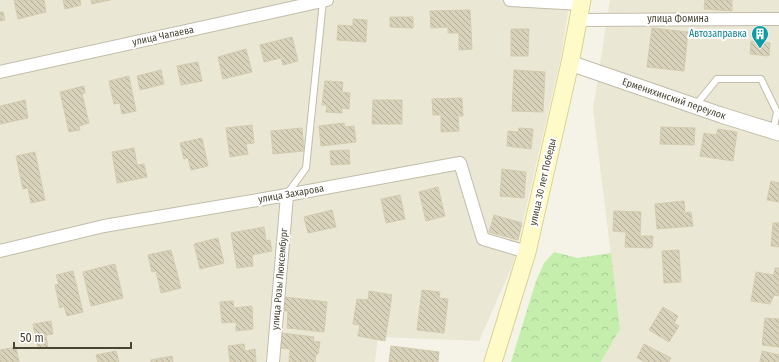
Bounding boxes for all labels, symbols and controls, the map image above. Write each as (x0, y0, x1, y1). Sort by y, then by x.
street label: улица Фомина (647, 13, 709, 25)
street label: улица Чапаева (131, 24, 195, 48)
building icon: Автозаправка (750, 24, 770, 49)
place label: Автозаправка (689, 28, 747, 40)
street label: Ерменихинский переулок (621, 76, 728, 122)
street label: улица 30 лет Победы (527, 137, 559, 227)
street label: улица Захарова (257, 182, 325, 206)
street label: улица Розы Люксембург (270, 227, 290, 330)
scale bar (14, 324, 131, 350)
text: 50 m (20, 331, 44, 345)

